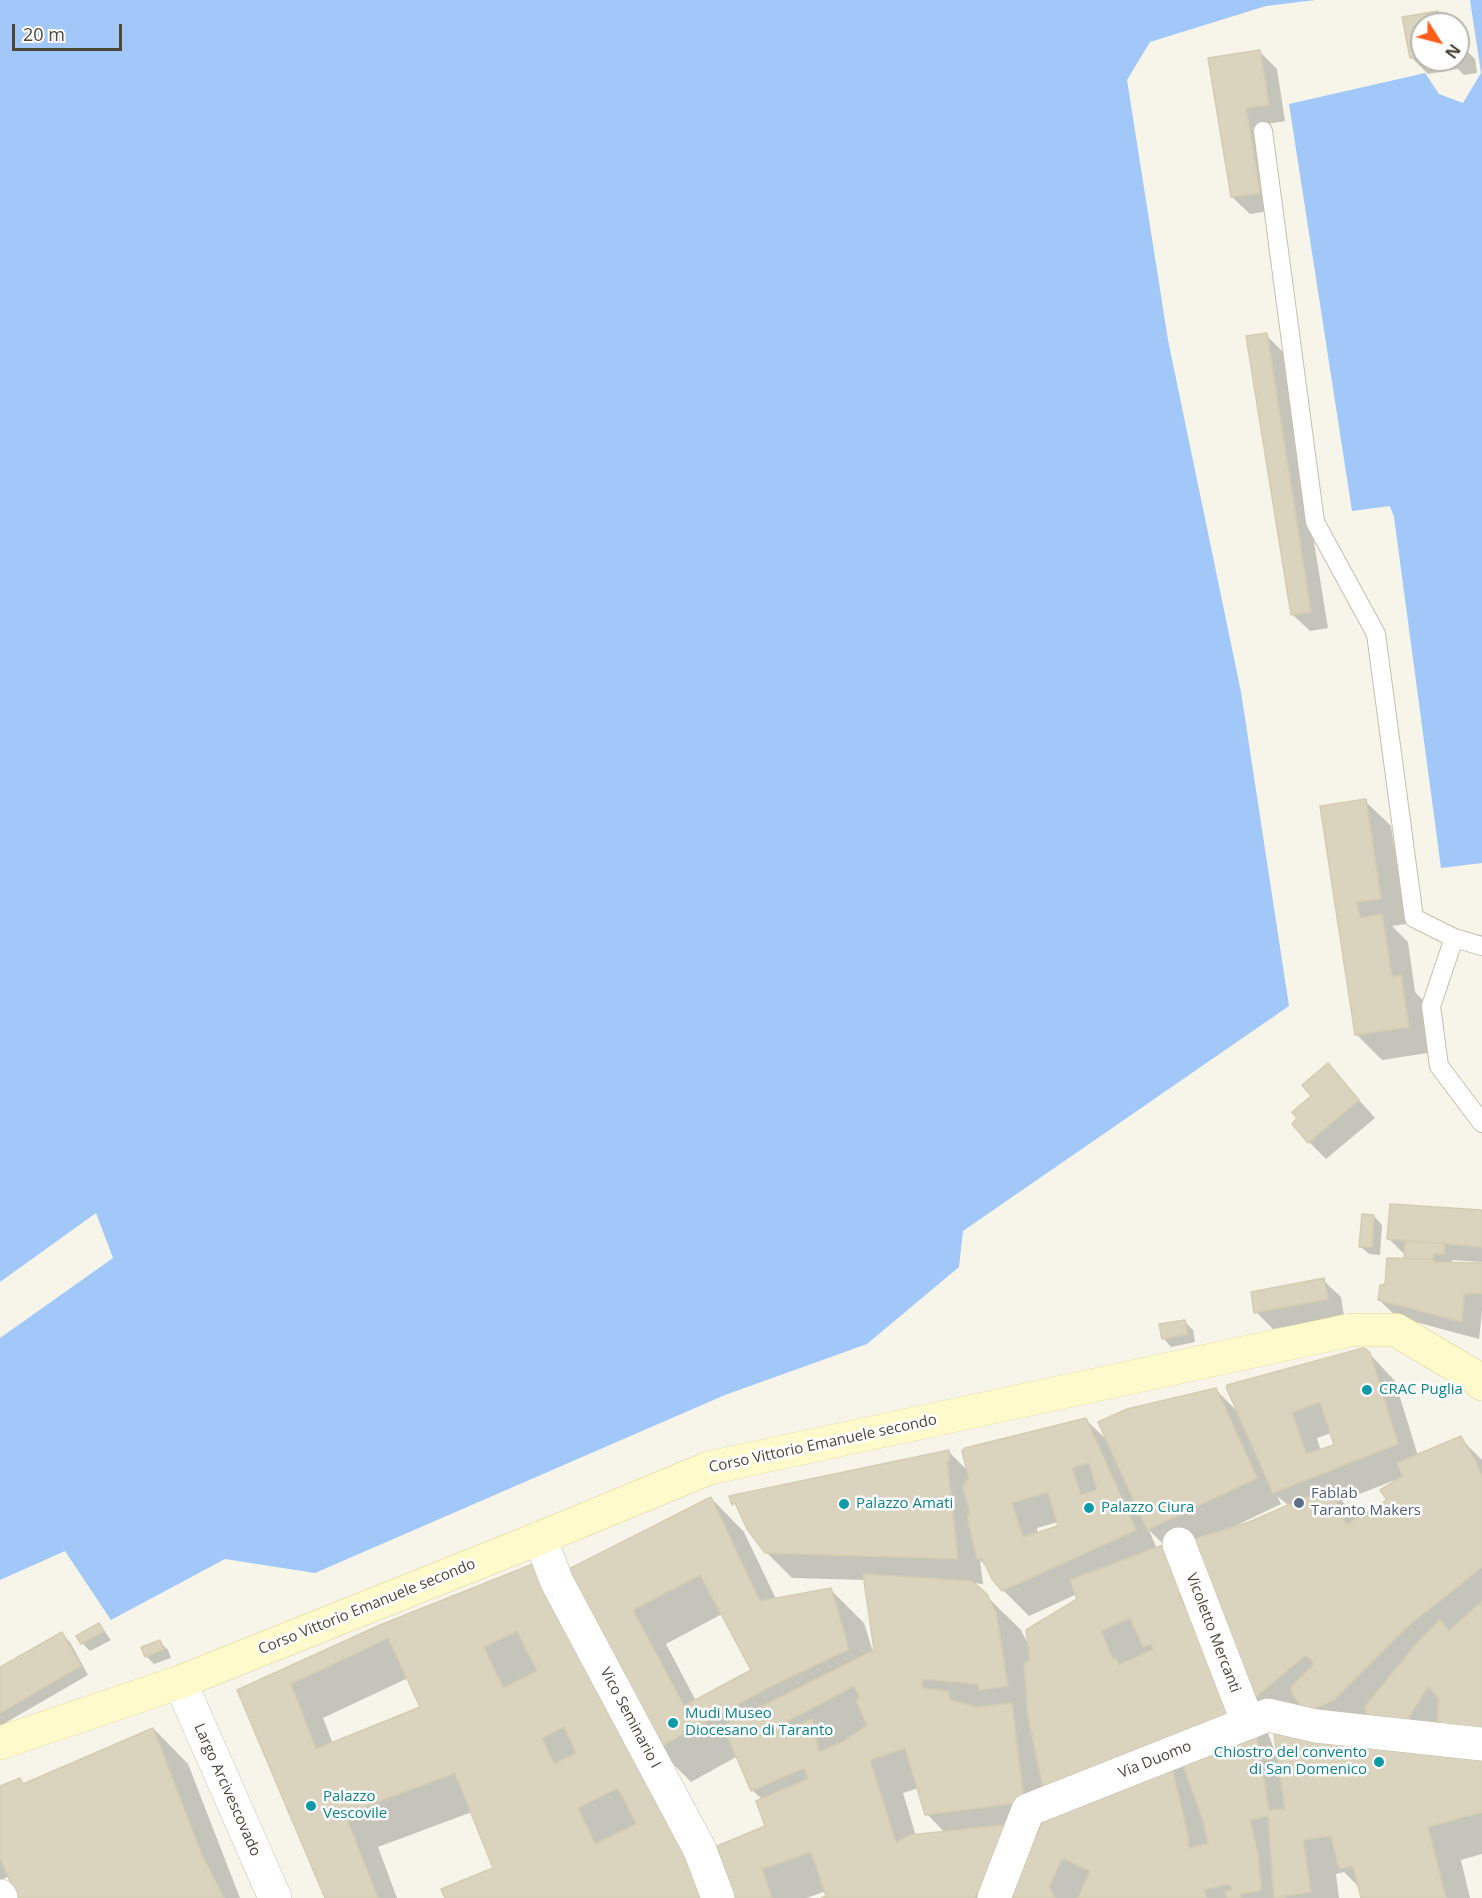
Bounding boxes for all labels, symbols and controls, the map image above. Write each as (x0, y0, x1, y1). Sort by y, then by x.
scale bar (15, 12, 124, 50)
north arrow (1410, 12, 1470, 72)
text: 20 m (23, 22, 65, 46)
text: N (1440, 40, 1466, 63)
place label: CRAC Puglia (1379, 1381, 1463, 1399)
marker: CRAC Puglia (1360, 1383, 1374, 1397)
street label: Corso Vittorio Emanuele secondo (707, 1411, 939, 1477)
place label: Fablab Taranto Makers (1311, 1485, 1421, 1520)
place label: Palazzo Amati (856, 1495, 953, 1513)
marker: Fablab Taranto Makers (1292, 1496, 1306, 1510)
marker: Palazzo Amati (837, 1497, 851, 1511)
place label: Palazzo Ciura (1101, 1499, 1194, 1517)
marker: Palazzo Ciura (1082, 1501, 1096, 1515)
street label: Corso Vittorio Emanuele secondo (256, 1555, 478, 1659)
street label: Vicoletto Mercanti (1182, 1571, 1244, 1695)
street label: Vico Seminario I (596, 1664, 664, 1772)
place label: Mudi Museo Diocesano di Taranto (685, 1705, 833, 1740)
marker: Mudi Museo Diocesano di Taranto (666, 1716, 680, 1730)
street label: Largo Arcivescovado (190, 1721, 264, 1859)
street label: Via Duomo (1116, 1737, 1194, 1783)
place label: Chiostro del convento di San Domenico (1214, 1744, 1367, 1779)
marker: Chiostro del convento di San Domenico (1372, 1755, 1386, 1769)
place label: Palazzo Vescovile (323, 1788, 387, 1823)
marker: Palazzo Vescovile (304, 1799, 318, 1813)

